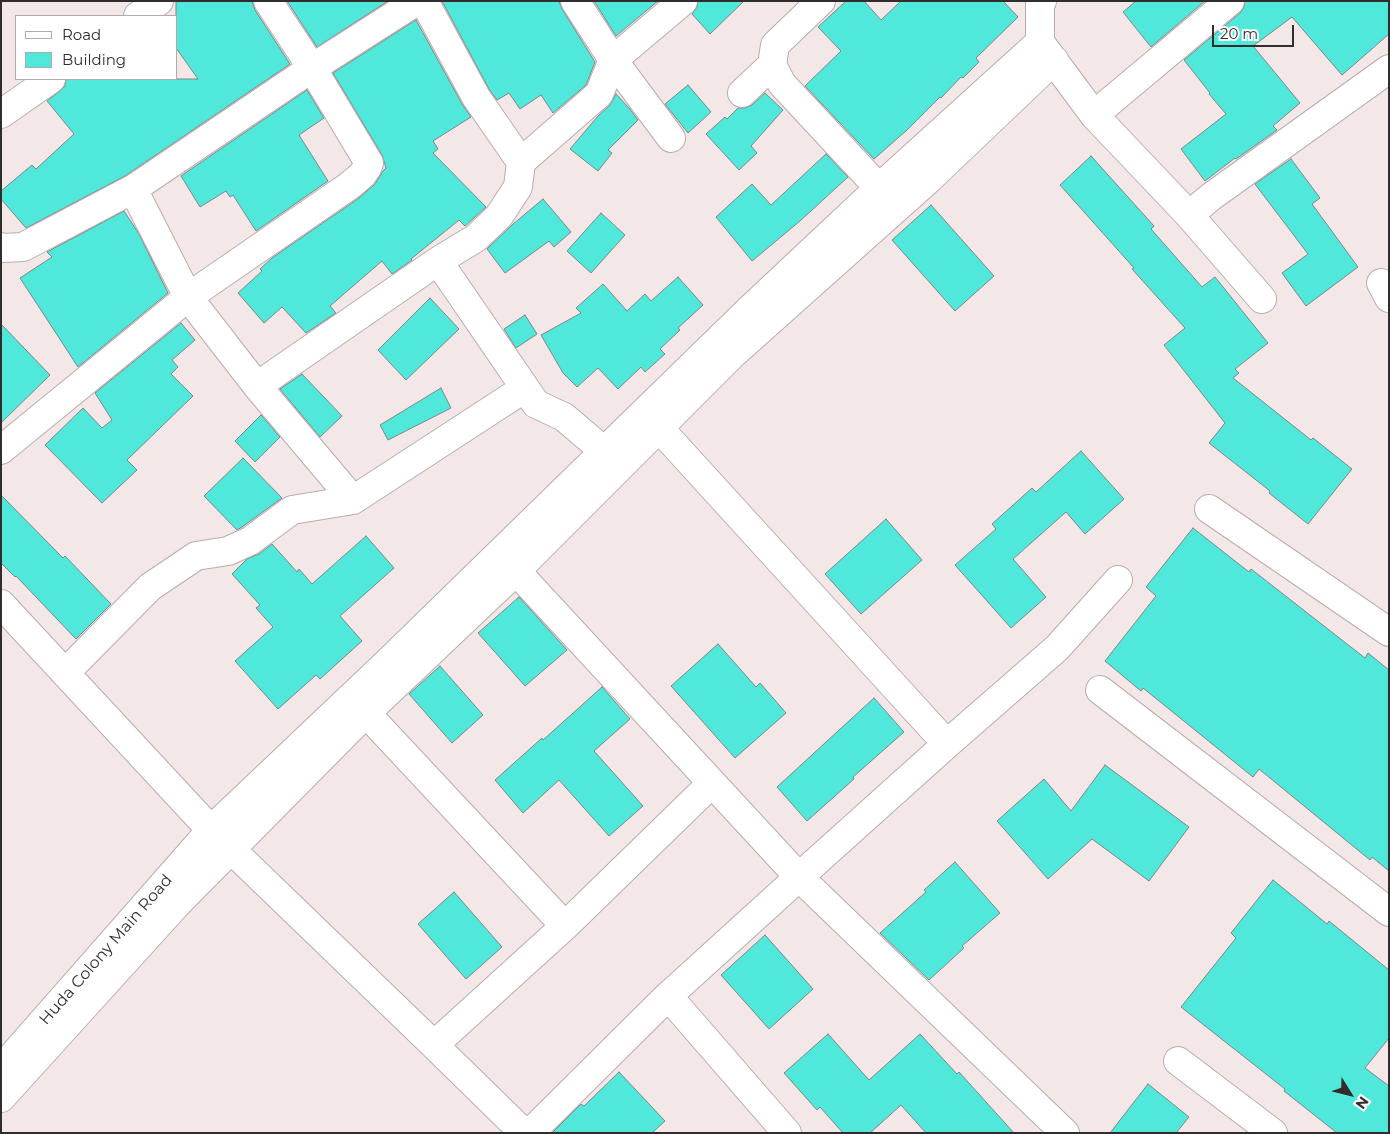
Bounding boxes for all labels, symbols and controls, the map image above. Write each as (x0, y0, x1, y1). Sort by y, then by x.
legend (15, 15, 178, 80)
scale bar (1215, 15, 1298, 47)
text: 20 m (1220, 24, 1258, 43)
text: Road (62, 25, 101, 44)
text: Building (62, 50, 126, 69)
street label: Huda Colony Main Road (36, 871, 176, 1029)
north arrow (1325, 1069, 1375, 1119)
text: N (1352, 1093, 1373, 1113)

